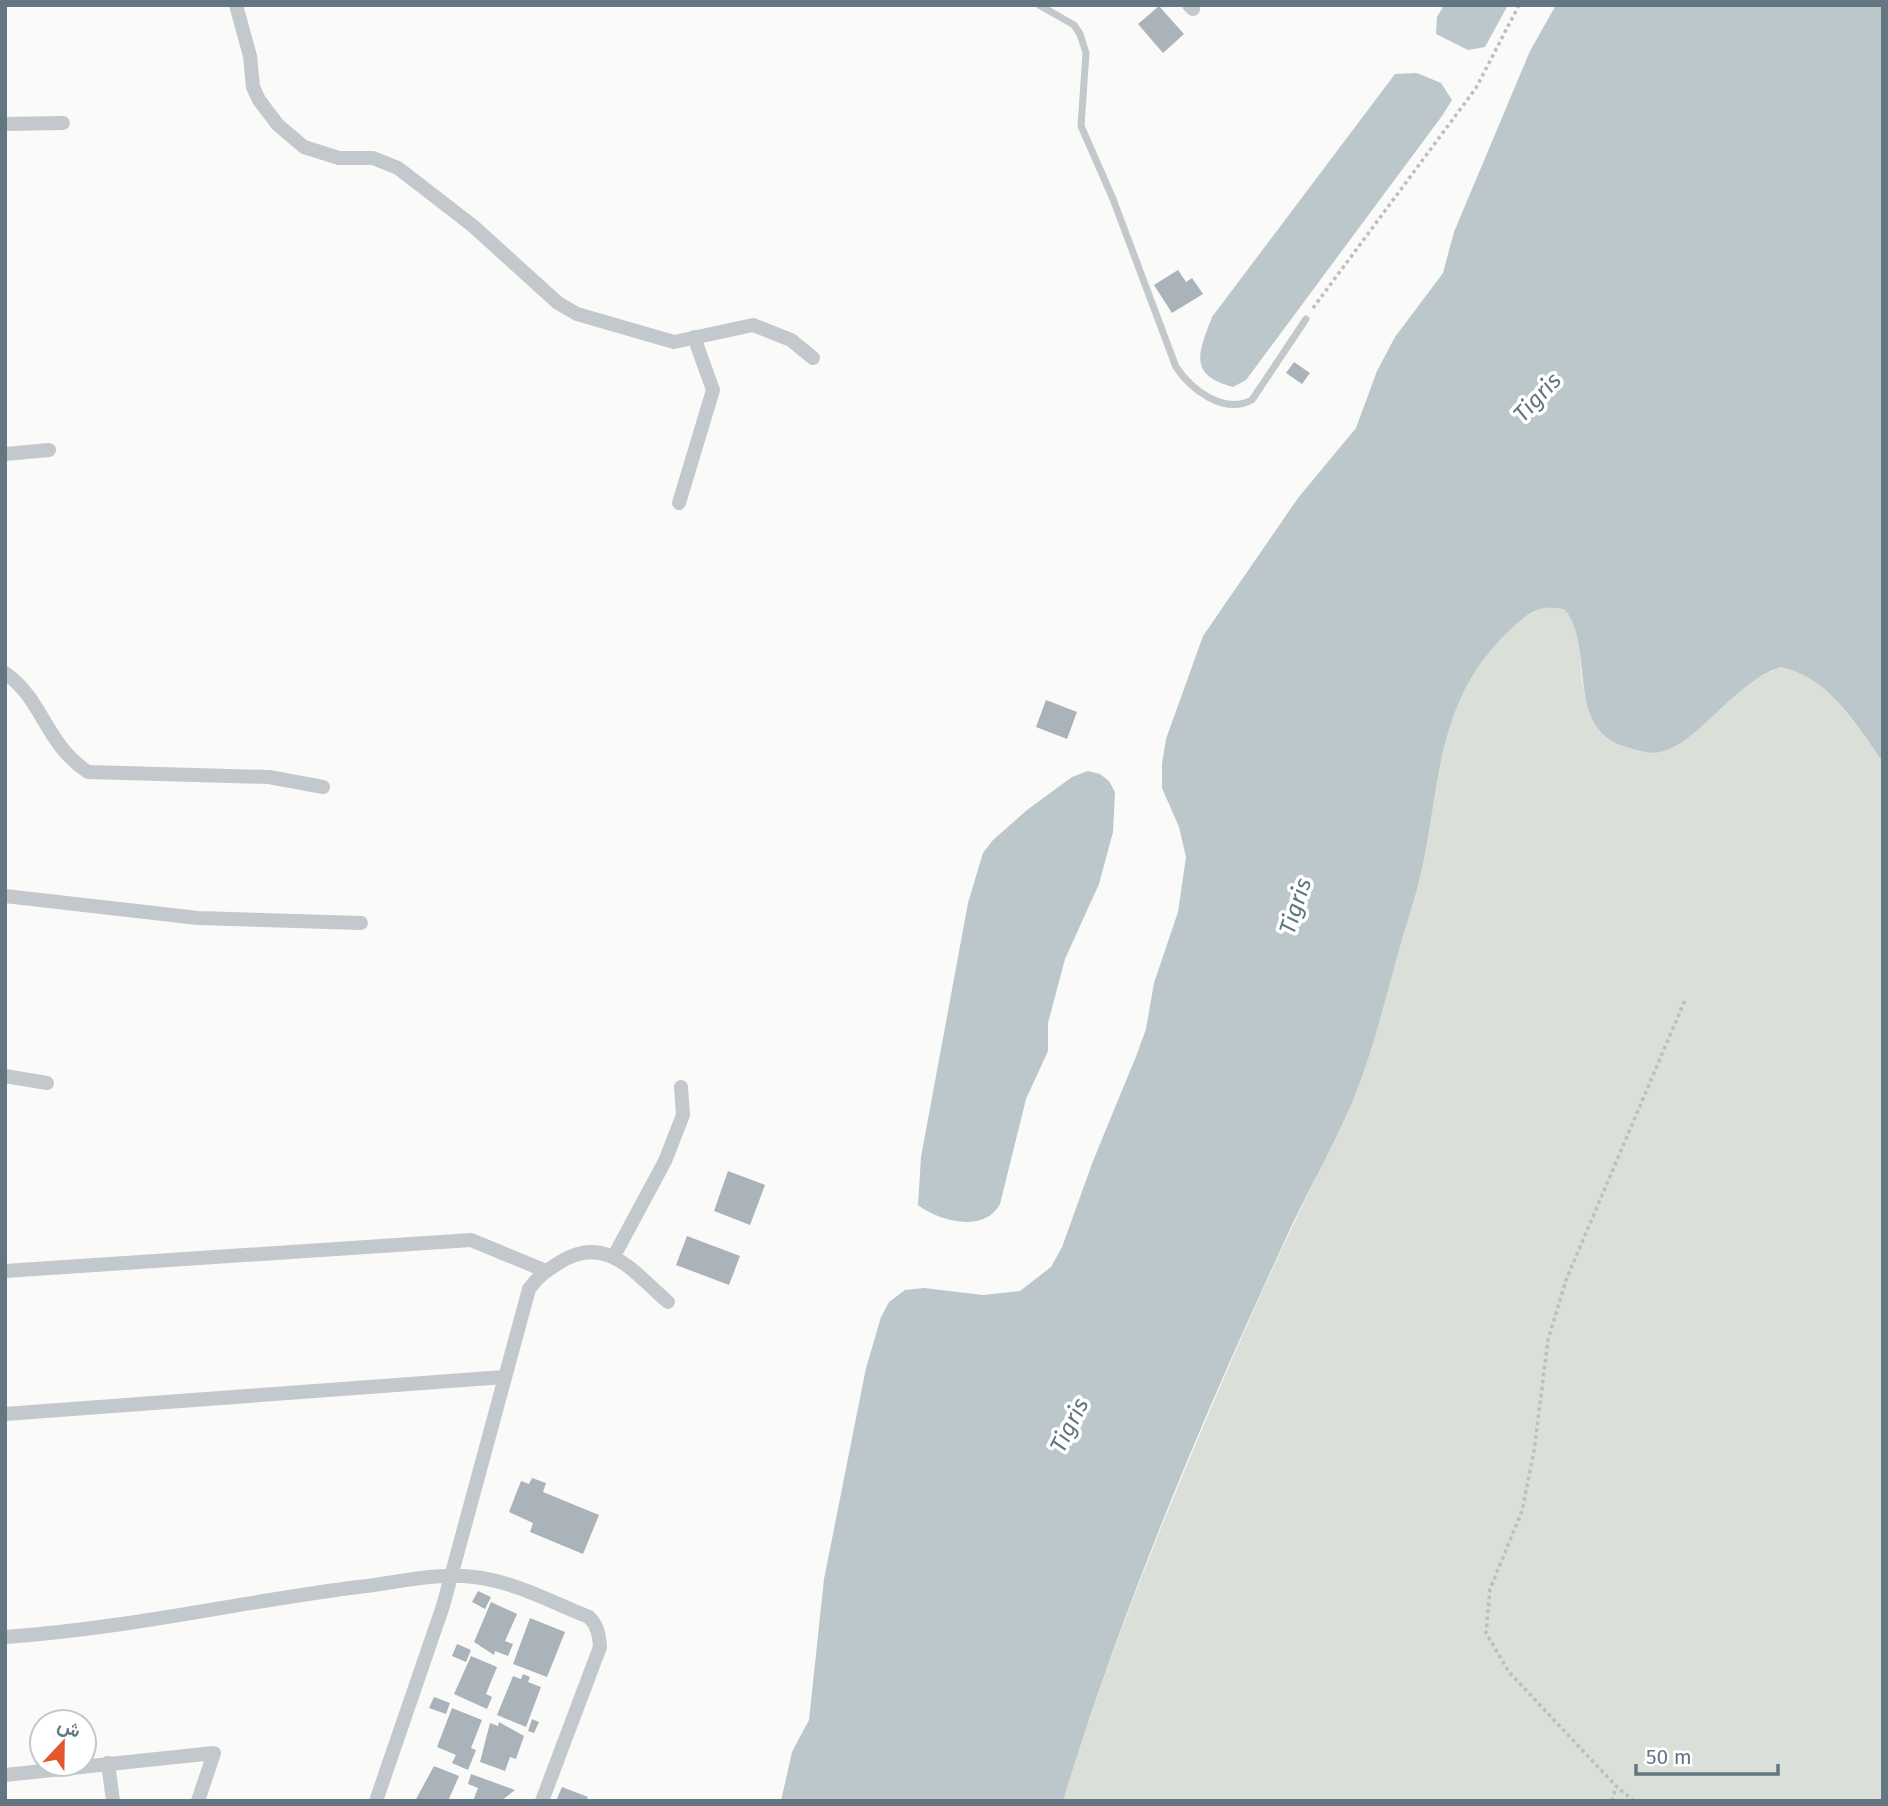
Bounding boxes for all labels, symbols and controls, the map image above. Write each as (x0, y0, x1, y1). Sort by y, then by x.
water label: Tigris (1507, 366, 1567, 428)
water label: Tigris (1273, 874, 1317, 938)
water label: Tigris (1044, 1393, 1095, 1457)
north arrow (28, 1708, 98, 1778)
text: ش (54, 1713, 84, 1743)
scale bar (1636, 1732, 1778, 1776)
text: 50 m (1646, 1744, 1692, 1770)

